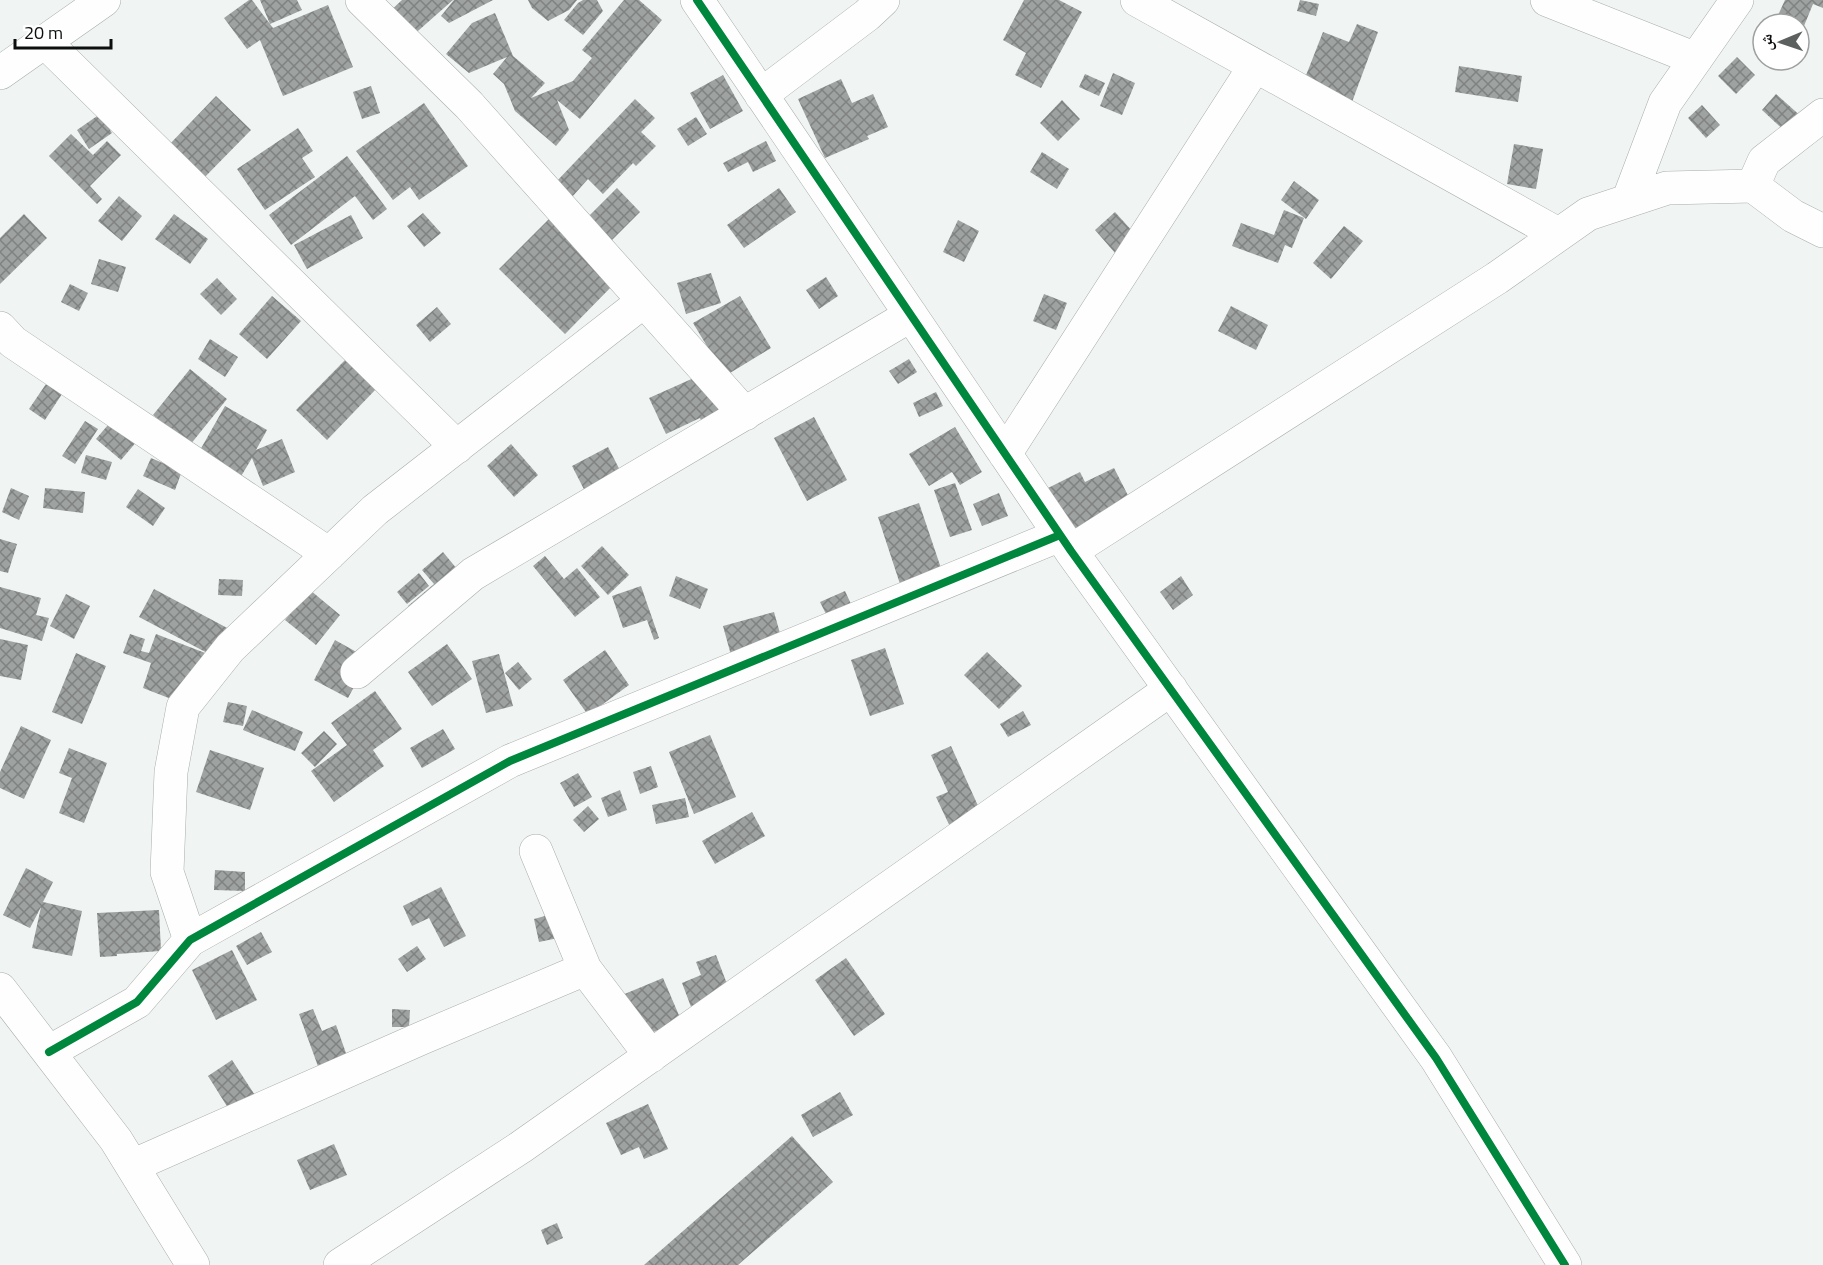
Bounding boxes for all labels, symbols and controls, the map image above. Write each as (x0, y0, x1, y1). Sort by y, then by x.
scale bar (15, 12, 111, 50)
north arrow (1751, 12, 1811, 72)
text: 20 m (24, 19, 63, 46)
text: ش (1754, 34, 1778, 51)

